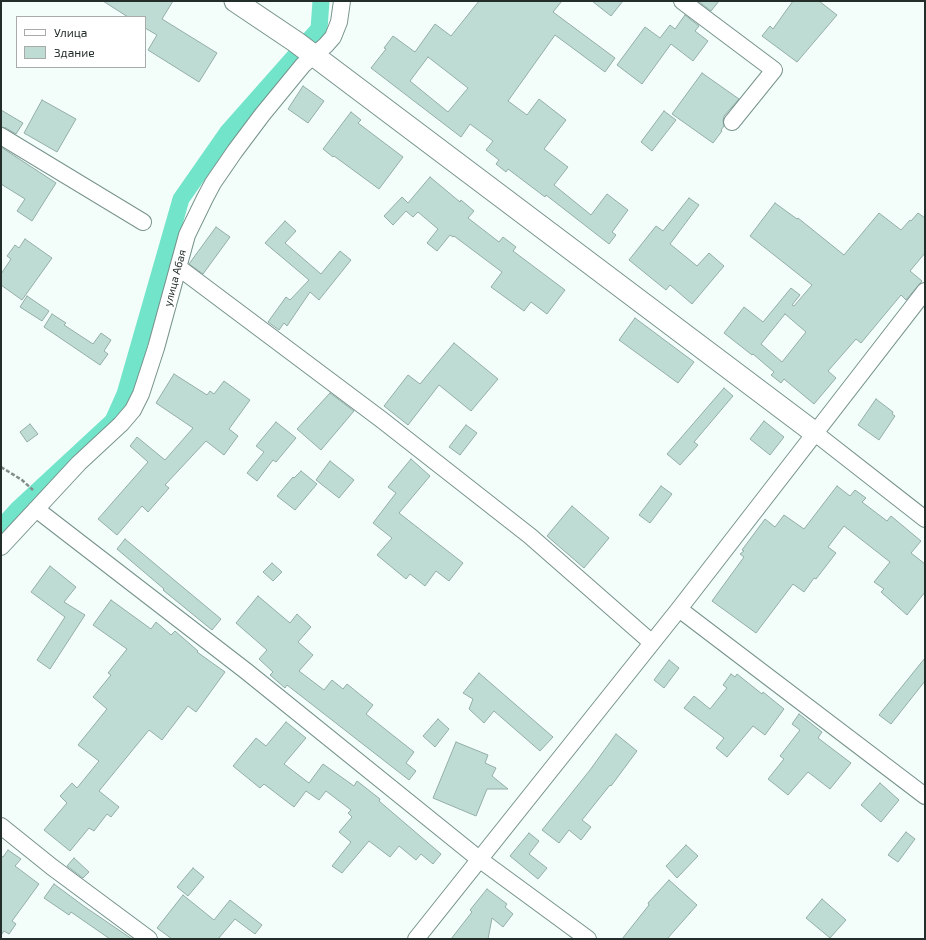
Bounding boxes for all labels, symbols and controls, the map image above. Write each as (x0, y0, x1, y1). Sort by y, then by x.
legend (16, 16, 146, 68)
text: Улица (54, 25, 87, 39)
text: Здание (54, 45, 95, 59)
street label: улица Абая (161, 248, 189, 308)

